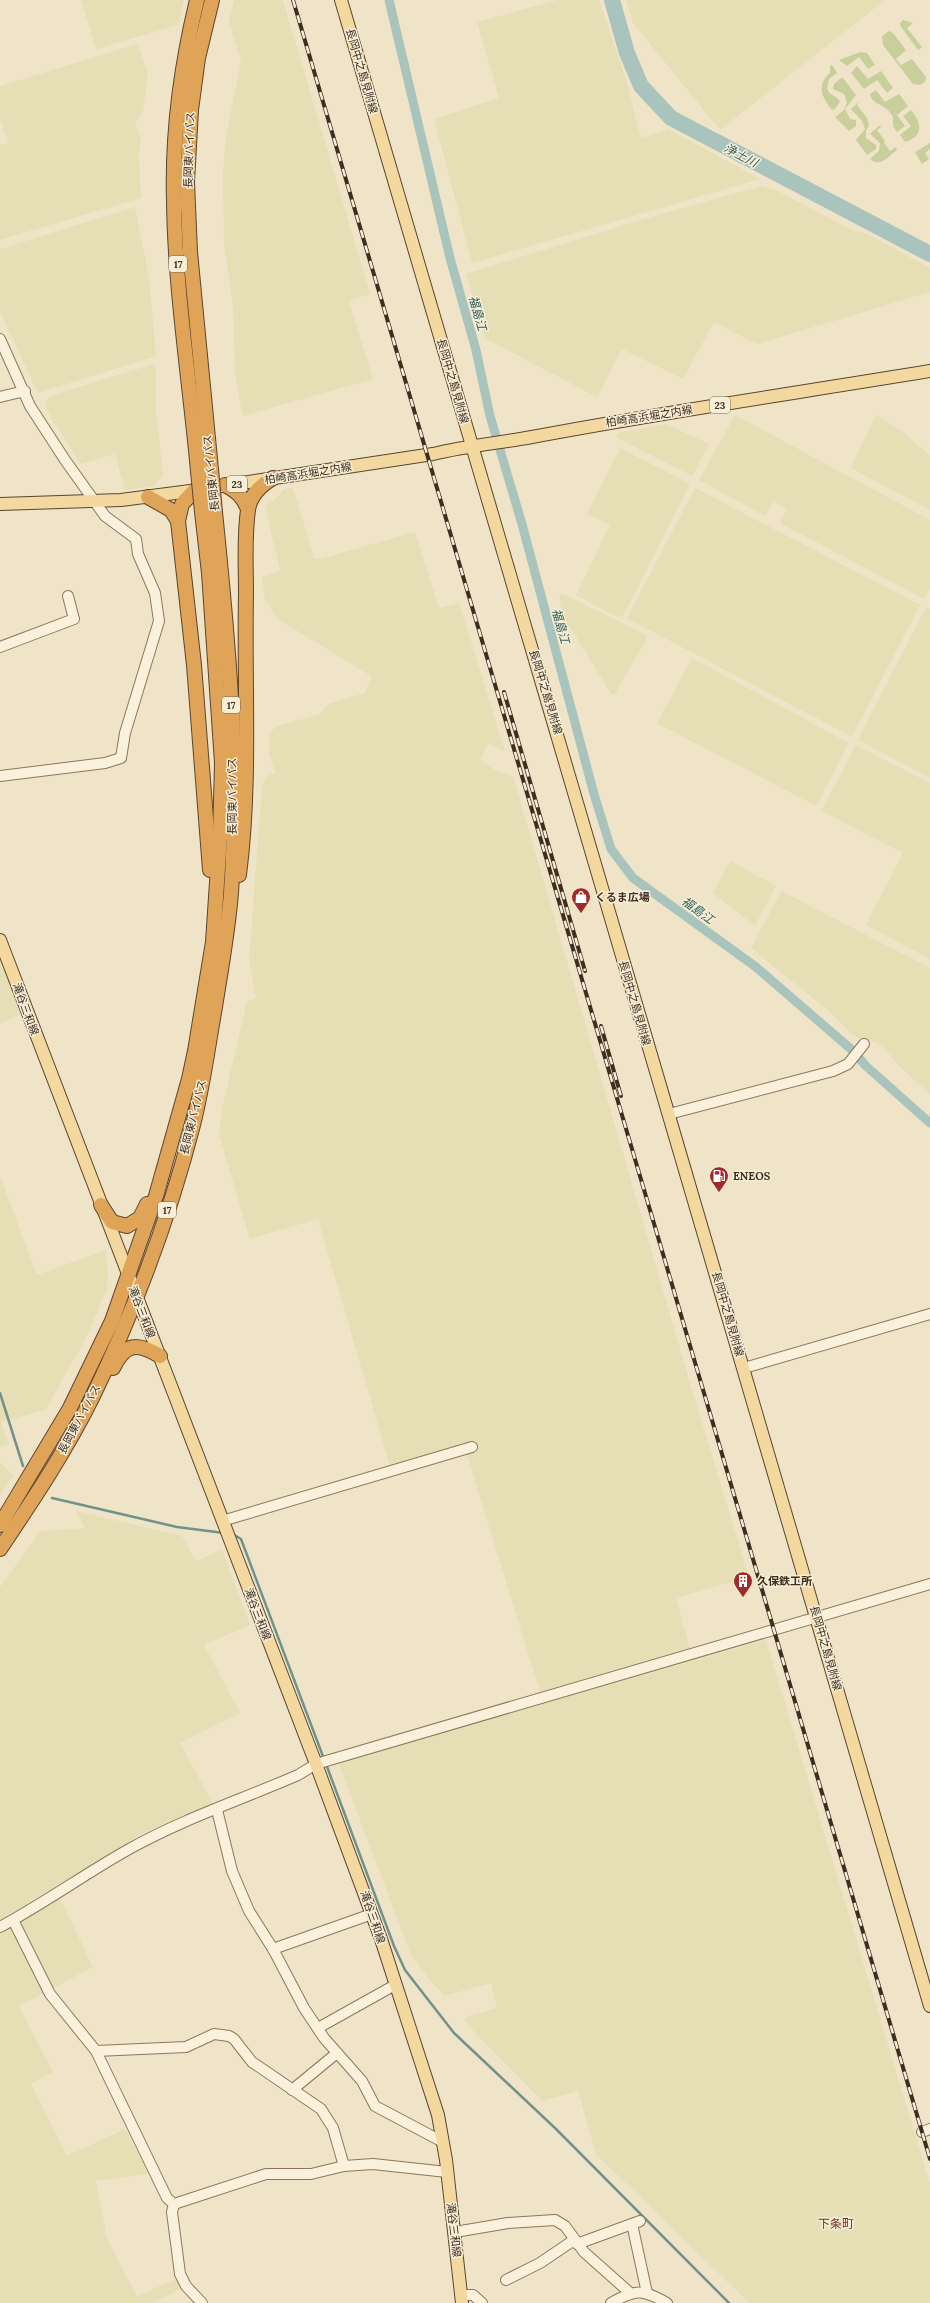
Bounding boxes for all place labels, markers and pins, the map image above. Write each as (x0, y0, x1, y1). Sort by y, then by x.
shop icon: くるま広場 (570, 886, 592, 914)
place label: くるま広場 (595, 890, 650, 904)
fuel station icon: ENEOS (708, 1165, 730, 1193)
place label: ENEOS (733, 1169, 771, 1183)
building icon: 久保鉄工所 (732, 1570, 754, 1598)
place label: 久保鉄工所 (757, 1574, 812, 1588)

